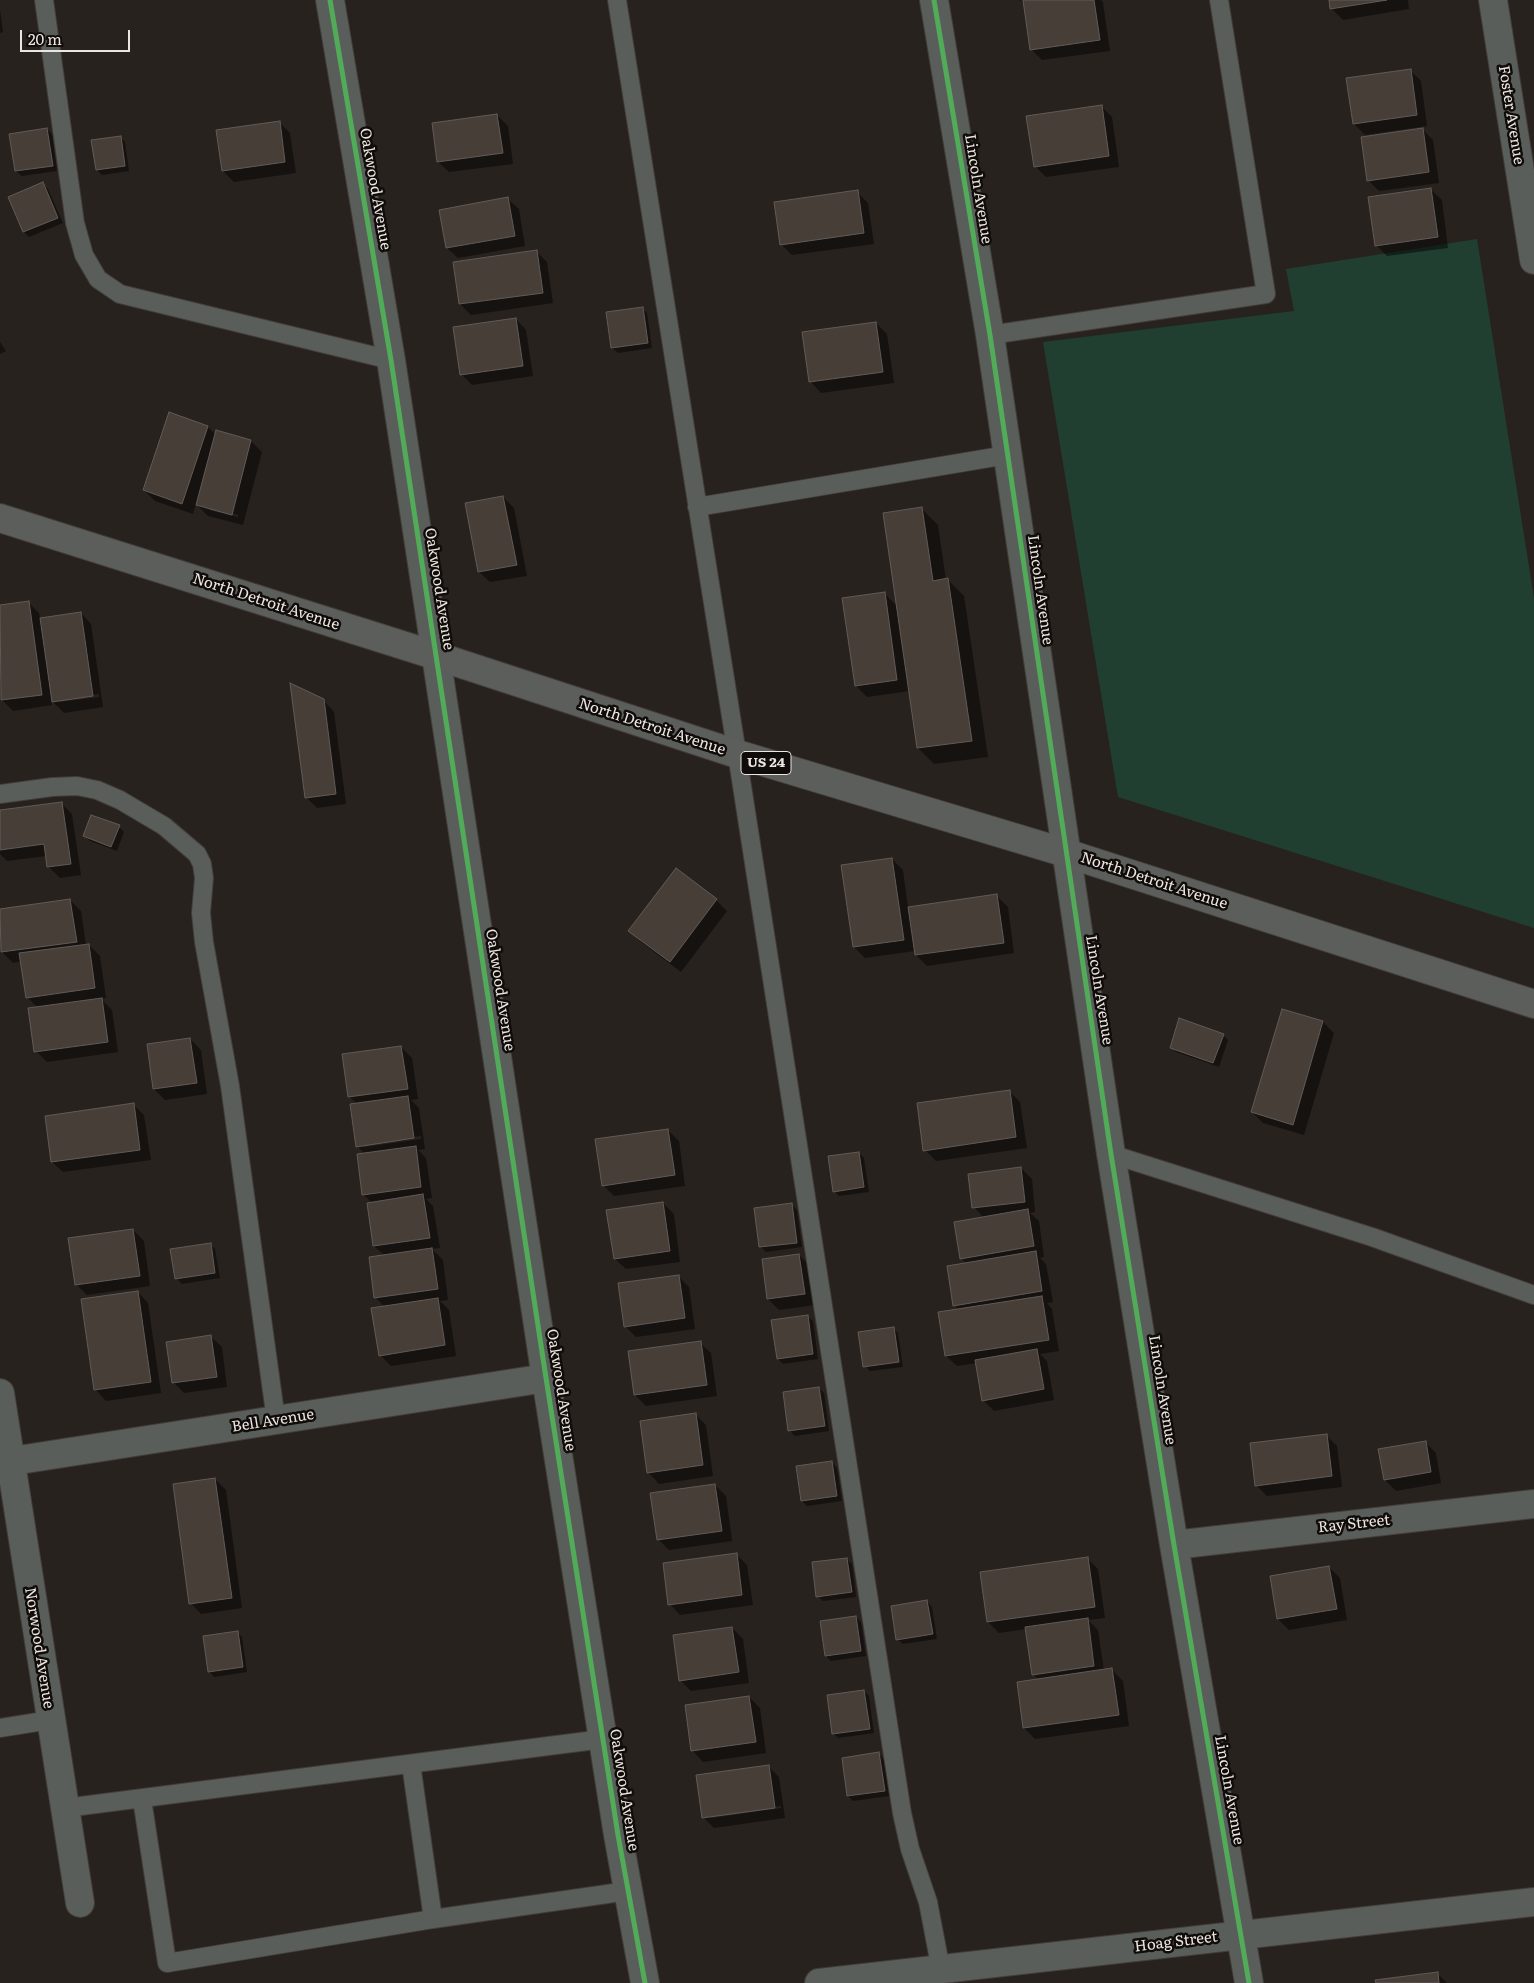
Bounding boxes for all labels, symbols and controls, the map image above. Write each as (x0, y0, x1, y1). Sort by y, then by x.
scale bar (22, 20, 132, 52)
text: 20 m (28, 27, 62, 50)
street label: Foster Avenue (1494, 64, 1528, 166)
street label: Oakwood Avenue (355, 127, 395, 251)
street label: Lincoln Avenue (960, 133, 996, 245)
street label: Oakwood Avenue (420, 527, 458, 651)
street label: Lincoln Avenue (1023, 534, 1057, 646)
street label: North Detroit Avenue (190, 570, 342, 634)
street label: North Detroit Avenue (576, 695, 728, 759)
road number: US 24 (741, 751, 791, 774)
street label: North Detroit Avenue (1078, 849, 1230, 913)
street label: Oakwood Avenue (481, 928, 519, 1052)
street label: Lincoln Avenue (1081, 934, 1117, 1046)
street label: Oakwood Avenue (542, 1328, 580, 1452)
street label: Lincoln Avenue (1144, 1334, 1180, 1446)
street label: Bell Avenue (231, 1406, 315, 1436)
street label: Ray Street (1317, 1511, 1391, 1537)
street label: Norwood Avenue (21, 1586, 57, 1710)
street label: Oakwood Avenue (605, 1728, 643, 1852)
street label: Lincoln Avenue (1211, 1734, 1247, 1846)
street label: Hoag Street (1133, 1928, 1219, 1956)

